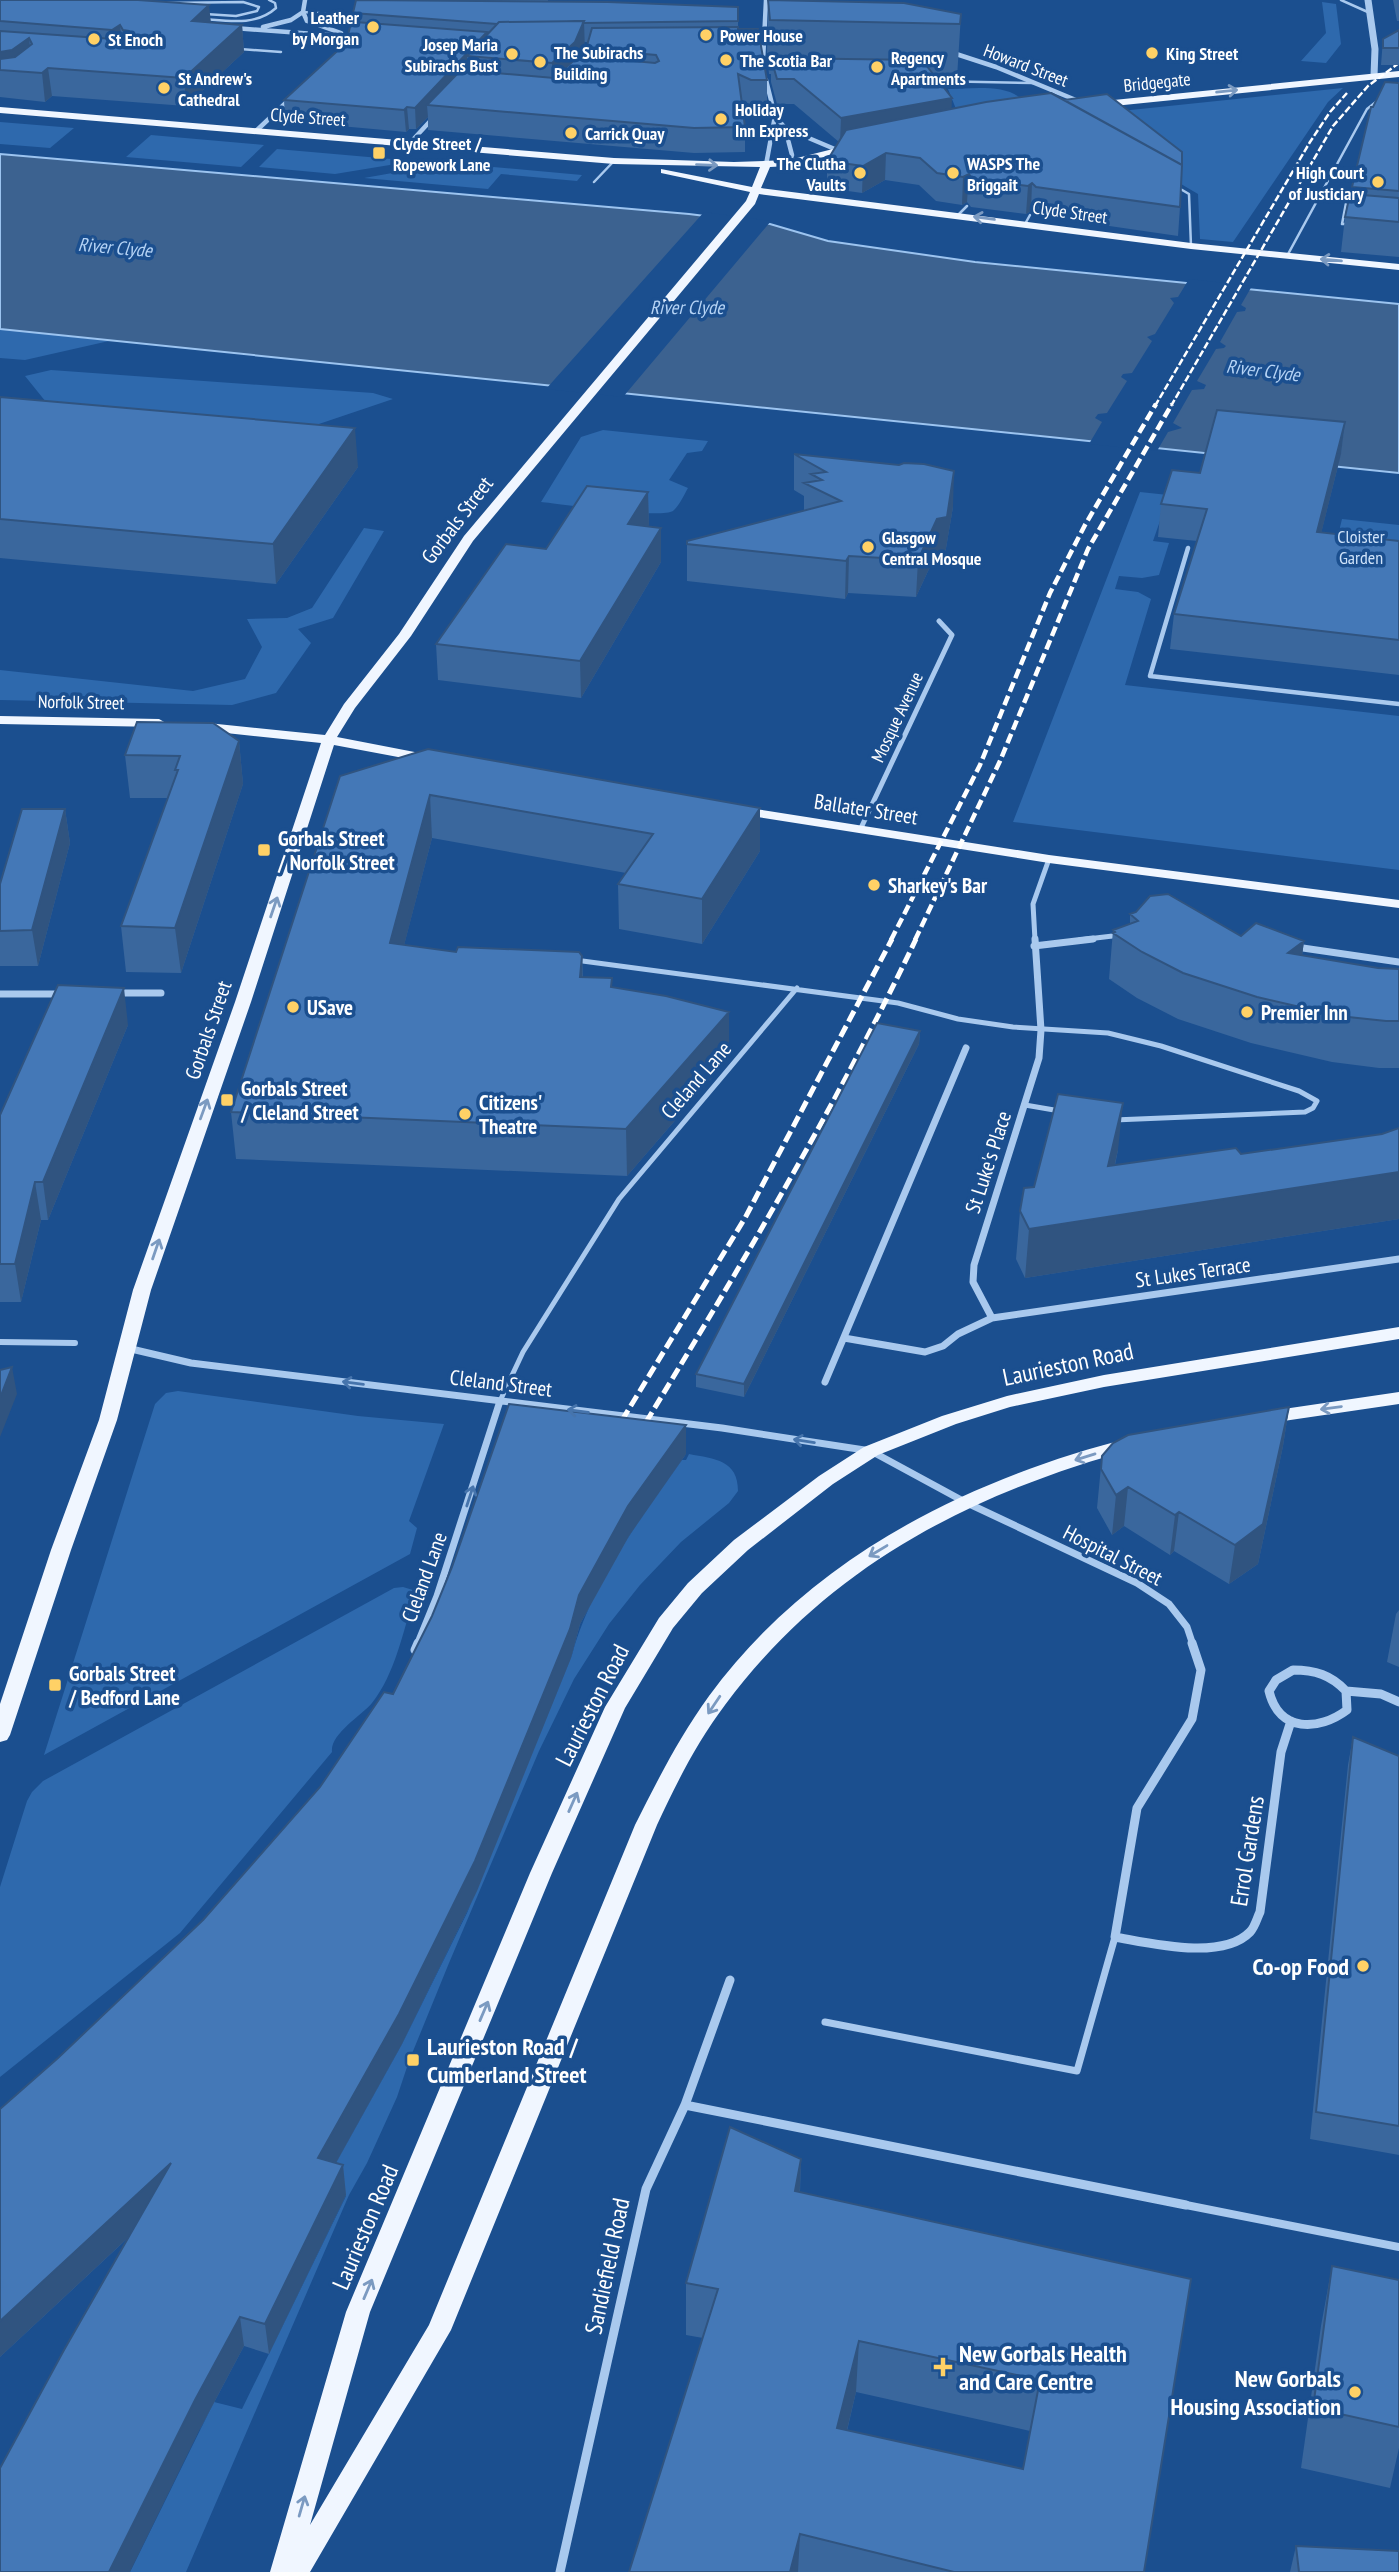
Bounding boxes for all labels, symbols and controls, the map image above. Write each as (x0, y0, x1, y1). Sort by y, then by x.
place label: Leather by Morgan (292, 6, 360, 50)
marker: Leather by Morgan (365, 19, 381, 35)
place label: Power House (720, 24, 803, 47)
marker: Power House (698, 27, 714, 43)
place label: St Enoch (108, 28, 163, 51)
marker: St Enoch (86, 31, 102, 47)
place label: Josep Maria Subirachs Bust (405, 33, 499, 77)
street label: Howard Street (980, 38, 1072, 92)
place label: The Subirachs Building (554, 41, 643, 85)
place label: King Street (1166, 42, 1239, 65)
marker: King Street (1144, 45, 1160, 61)
marker: Josep Maria Subirachs Bust (504, 46, 520, 62)
place label: Regency Apartments (890, 46, 966, 90)
place label: The Scotia Bar (740, 49, 833, 72)
marker: The Scotia Bar (718, 52, 734, 68)
marker: The Subirachs Building (532, 54, 548, 70)
marker: Regency Apartments (869, 59, 885, 75)
place label: St Andrew's Cathedral (178, 67, 252, 111)
street label: Bridgegate (1122, 67, 1192, 97)
marker: St Andrew's Cathedral (156, 80, 172, 96)
one-way arrow (1216, 84, 1238, 97)
place label: Holiday Inn Express (735, 98, 808, 142)
street label: Clyde Street (270, 103, 347, 131)
marker: Holiday Inn Express (713, 111, 729, 127)
place label: Carrick Quay (585, 122, 665, 145)
marker: Carrick Quay (563, 125, 579, 141)
place label: Clyde Street / Ropework Lane (393, 132, 491, 176)
marker: Clyde Street / Ropework Lane (371, 145, 387, 161)
place label: The Clutha Vaults (777, 152, 846, 196)
place label: WASPS The Briggait (966, 152, 1040, 196)
one-way arrow (695, 158, 718, 171)
place label: High Court of Justiciary (1289, 161, 1365, 205)
marker: The Clutha Vaults (852, 165, 868, 181)
marker: WASPS The Briggait (945, 165, 961, 181)
marker: High Court of Justiciary (1370, 174, 1386, 190)
street label: Clyde Street (1031, 195, 1109, 229)
one-way arrow (973, 212, 995, 225)
water label: River Clyde (77, 232, 154, 262)
one-way arrow (1320, 253, 1343, 266)
water label: River Clyde (650, 295, 725, 319)
water label: River Clyde (1225, 354, 1302, 387)
street label: Gorbals Street (415, 471, 499, 569)
park label: Cloister Garden (1337, 525, 1385, 569)
place label: Glasgow Central Mosque (882, 526, 982, 570)
marker: Glasgow Central Mosque (860, 539, 876, 555)
street label: Mosque Avenue (866, 668, 928, 766)
street label: Norfolk Street (38, 690, 124, 714)
street label: Ballater Street (812, 787, 920, 831)
place label: Gorbals Street / Norfolk Street (277, 825, 395, 876)
marker: Gorbals Street / Norfolk Street (256, 842, 272, 858)
place label: Sharkey's Bar (888, 872, 988, 899)
marker: Sharkey's Bar (866, 877, 882, 893)
one-way arrow (269, 897, 281, 919)
street label: Gorbals Street (179, 977, 238, 1083)
place label: USave (307, 994, 353, 1021)
marker: USave (285, 999, 301, 1015)
place label: Premier Inn (1261, 999, 1348, 1026)
marker: Premier Inn (1239, 1004, 1255, 1020)
street label: Cleland Lane (655, 1036, 737, 1124)
place label: Gorbals Street / Cleland Street (240, 1075, 359, 1126)
place label: Citizens' Theatre (479, 1089, 542, 1140)
marker: Gorbals Street / Cleland Street (219, 1092, 235, 1108)
one-way arrow (199, 1098, 211, 1120)
marker: Citizens' Theatre (457, 1106, 473, 1122)
street label: St Luke's Place (959, 1107, 1017, 1217)
one-way arrow (150, 1238, 163, 1260)
street label: St Lukes Terrace (1134, 1251, 1252, 1293)
street label: Laurieston Road (1000, 1335, 1136, 1393)
street label: Cleland Street (448, 1363, 554, 1403)
one-way arrow (342, 1376, 364, 1389)
one-way arrow (1321, 1401, 1343, 1414)
one-way arrow (568, 1404, 590, 1417)
one-way arrow (793, 1434, 816, 1447)
one-way arrow (1074, 1452, 1096, 1464)
one-way arrow (464, 1485, 477, 1507)
street label: Hospital Street (1059, 1518, 1167, 1592)
street label: Cleland Lane (395, 1528, 453, 1626)
one-way arrow (869, 1544, 889, 1558)
street label: Laurieston Road (548, 1639, 636, 1771)
place label: Gorbals Street / Bedford Lane (68, 1660, 180, 1711)
marker: Gorbals Street / Bedford Lane (47, 1677, 63, 1693)
one-way arrow (706, 1695, 720, 1715)
one-way arrow (567, 1791, 580, 1813)
street label: Errol Gardens (1223, 1794, 1271, 1908)
place label: Co-op Food (1252, 1951, 1349, 1982)
marker: Co-op Food (1355, 1958, 1371, 1974)
one-way arrow (478, 2001, 491, 2022)
place label: Laurieston Road / Cumberland Street (427, 2031, 587, 2090)
marker: Laurieston Road / Cumberland Street (405, 2052, 421, 2068)
street label: Laurieston Road (325, 2160, 405, 2294)
street label: Sandiefield Road (577, 2195, 637, 2337)
one-way arrow (362, 2278, 375, 2300)
place label: New Gorbals Health and Care Centre (959, 2338, 1127, 2397)
marker: New Gorbals Health and Care Centre (933, 2357, 953, 2377)
place label: New Gorbals Housing Association (1170, 2363, 1341, 2422)
marker: New Gorbals Housing Association (1347, 2384, 1363, 2400)
one-way arrow (297, 2496, 310, 2518)

